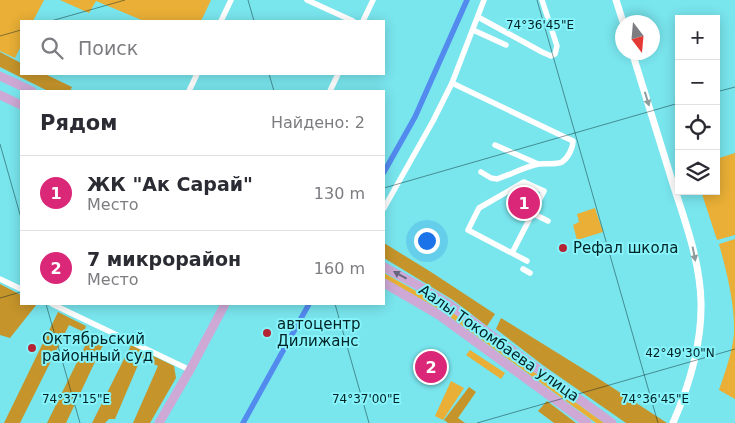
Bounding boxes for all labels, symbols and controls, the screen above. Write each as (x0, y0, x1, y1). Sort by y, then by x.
north arrow (615, 15, 660, 60)
map controls (675, 15, 720, 195)
button: + (675, 15, 720, 60)
text: 74°36'45"E (506, 18, 574, 32)
search box (20, 20, 385, 75)
icon: search (38, 34, 66, 62)
text: Поиск (78, 37, 138, 59)
button: − (675, 60, 720, 105)
one-way arrow (643, 92, 651, 107)
button: locate (675, 105, 720, 150)
text: Рядом (40, 111, 117, 135)
text: Найдено: 2 (271, 113, 365, 132)
button: layers (675, 150, 720, 195)
text: ЖК "Ак Сарай" (87, 173, 253, 195)
text: 1 (50, 184, 62, 203)
text: 130 m (314, 184, 365, 203)
pin: 1 (508, 184, 540, 222)
text: Место (87, 195, 139, 214)
your location (414, 228, 440, 254)
place label: Рефал школа (573, 239, 678, 257)
marker: Рефал школа (557, 242, 569, 254)
one-way arrow (691, 247, 699, 263)
text: 7 микрорайон (87, 248, 241, 270)
text: 2 (50, 259, 62, 278)
text: 160 m (314, 259, 365, 278)
text: Место (87, 270, 139, 289)
one-way arrow (393, 271, 407, 280)
street label: Аалы Токомбаева улица (415, 281, 583, 405)
place label: автоцентр Дилижанс (277, 315, 360, 350)
marker: автоцентр Дилижанс (261, 327, 273, 339)
place label: Октябрьский районный суд (42, 330, 153, 365)
marker: Октябрьский районный суд (26, 342, 38, 354)
text: 42°49'30"N (645, 346, 715, 360)
pin: 2 (415, 348, 447, 386)
text: 74°37'15"E (42, 392, 110, 406)
text: 74°37'00"E (332, 392, 400, 406)
text: 74°36'45"E (621, 392, 689, 406)

